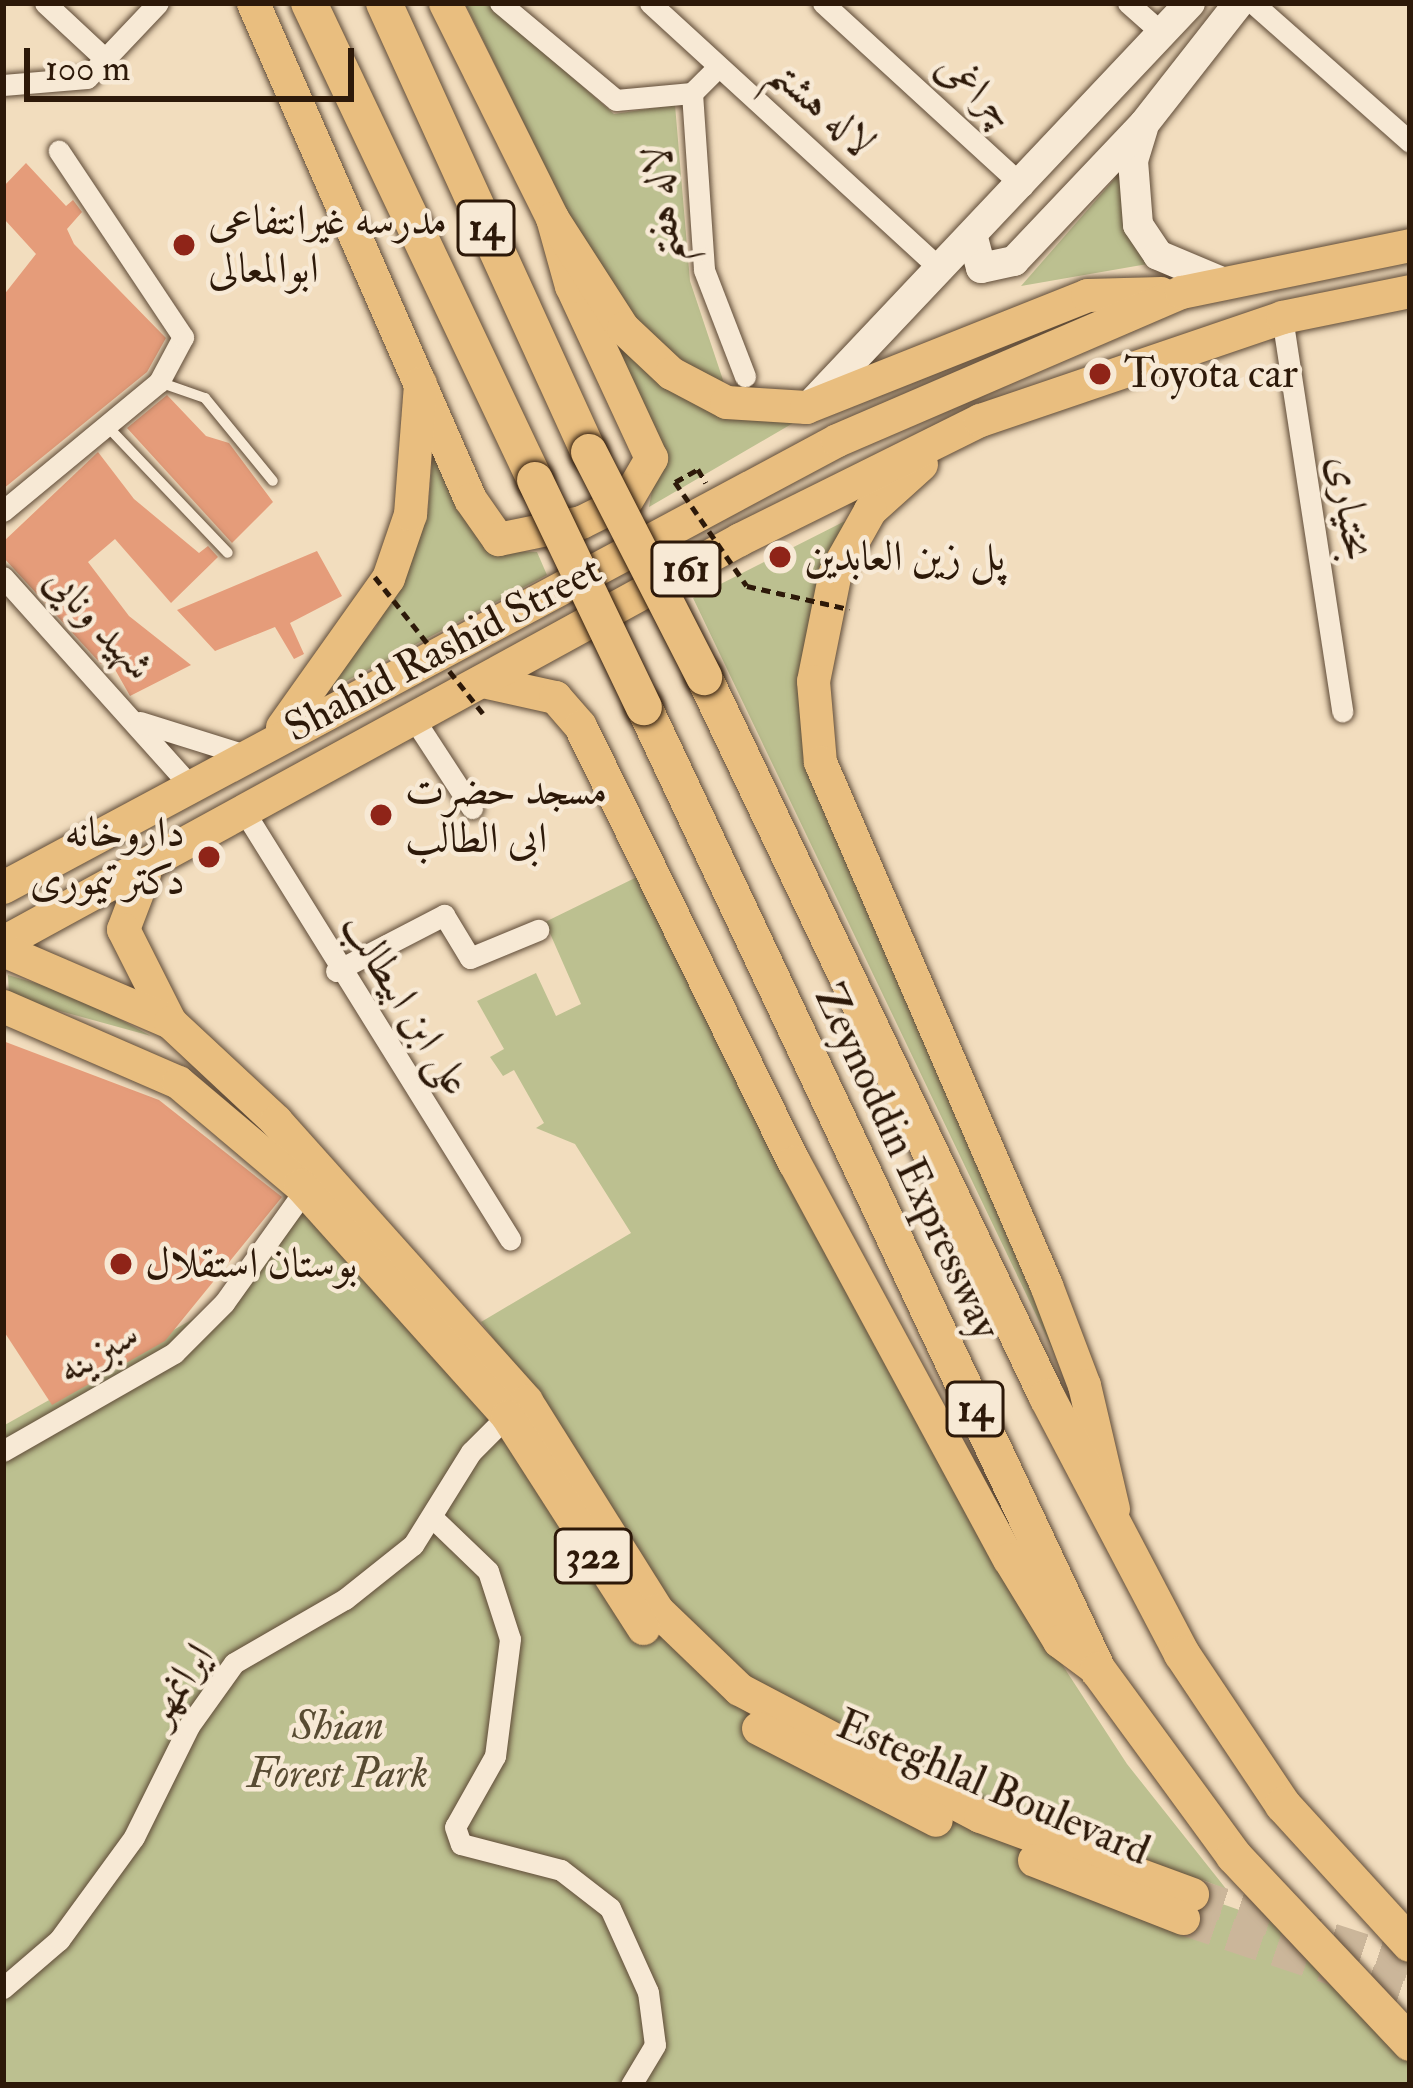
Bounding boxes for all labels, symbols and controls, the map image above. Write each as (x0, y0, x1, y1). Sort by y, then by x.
scale bar (30, 24, 360, 98)
street label: چراغی (925, 41, 1027, 139)
text: 100 m (45, 46, 130, 91)
street label: لاله هشتم (759, 47, 885, 169)
street label: لاله هفتم (632, 144, 692, 266)
road number: 14 (456, 195, 516, 261)
place label: مدرسه غیرانتفاعی ابوالمعالی (208, 196, 447, 294)
marker: مدرسه غیرانتفاعی ابوالمعالی (171, 232, 197, 258)
place label: Toyota car (1124, 349, 1298, 399)
marker: Toyota car (1087, 361, 1113, 387)
street label: بختیاری (1317, 452, 1383, 564)
place label: پل زین العابدین (804, 532, 1005, 582)
road number: 161 (650, 536, 722, 602)
street label: Shahid Rashid Street (276, 544, 610, 754)
marker: پل زین العابدین (767, 544, 793, 570)
street label: شهید ونایی (34, 555, 164, 691)
place label: مسجد حضرت ابی الطالب (405, 766, 607, 864)
marker: مسجد حضرت ابی الطالب (368, 802, 394, 828)
place label: داروخانه دکتر تیموری (30, 808, 185, 906)
marker: داروخانه دکتر تیموری (196, 844, 222, 870)
street label: علی ابن ابیطالب (330, 903, 482, 1105)
street label: Zeynoddin Expressway (803, 977, 1011, 1347)
place label: بوستان استقلال (145, 1239, 357, 1289)
marker: بوستان استقلال (108, 1251, 134, 1277)
street label: سبزینه (48, 1309, 148, 1395)
road number: 14 (945, 1376, 1005, 1442)
road number: 322 (551, 1523, 635, 1589)
street label: ایرانمهر (133, 1634, 225, 1734)
street label: Esteghlal Boulevard (829, 1699, 1157, 1877)
park label: Shian Forest Park (248, 1701, 428, 1800)

